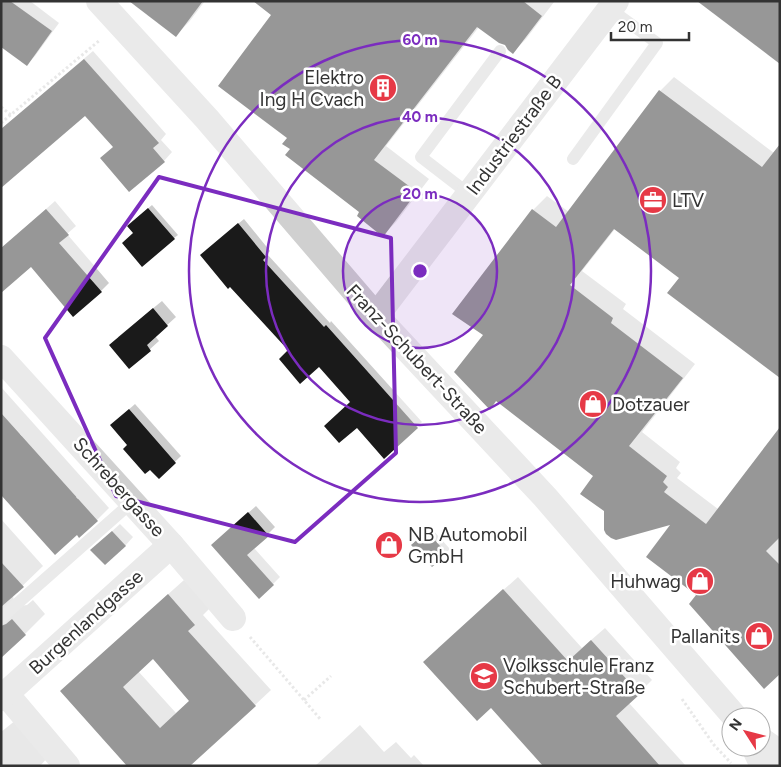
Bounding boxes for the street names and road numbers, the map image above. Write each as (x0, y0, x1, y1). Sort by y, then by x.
street label: Industriestraße B (461, 70, 567, 200)
street label: Franz-Schubert-Straße (342, 279, 492, 439)
street label: Schrebergasse (68, 432, 170, 542)
street label: Burgenlandgasse (24, 565, 148, 679)

